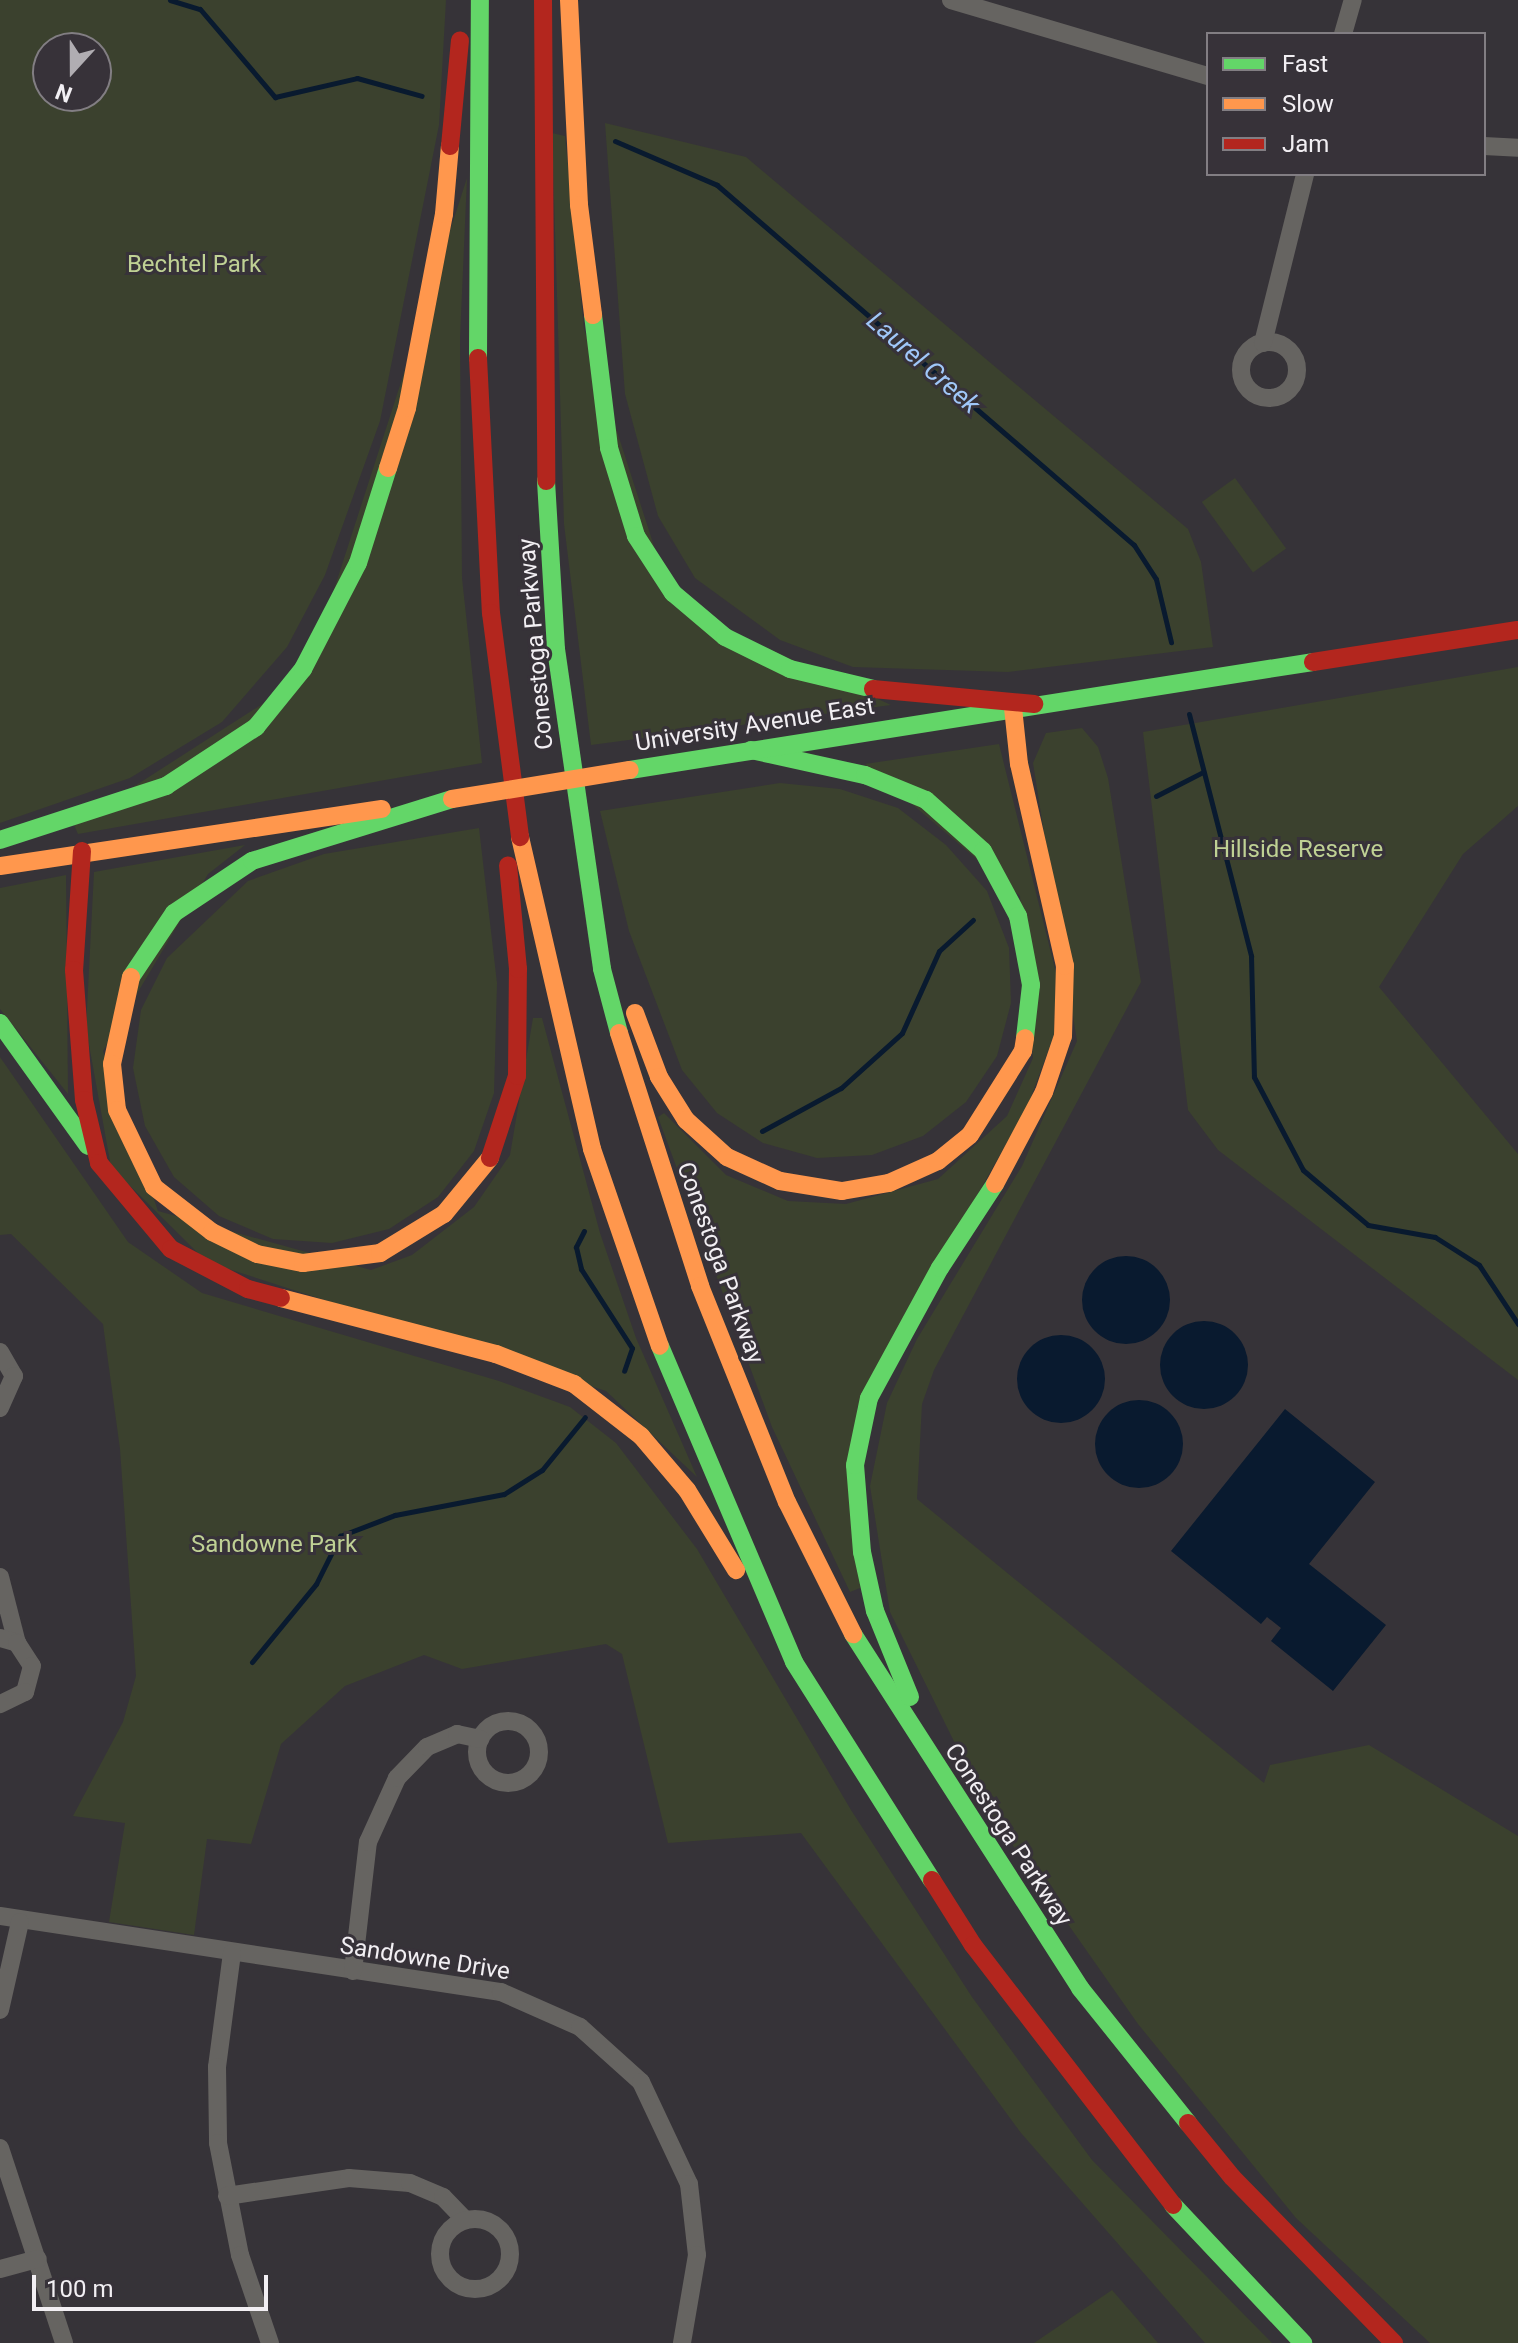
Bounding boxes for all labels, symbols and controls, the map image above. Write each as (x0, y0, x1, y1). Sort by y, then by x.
north arrow (32, 32, 112, 112)
legend (1206, 32, 1486, 176)
text: Fast (1282, 50, 1328, 78)
text: N (52, 79, 76, 107)
text: Slow (1282, 90, 1334, 118)
text: Jam (1282, 130, 1329, 158)
park label: Bechtel Park (127, 251, 261, 279)
water label: Laurel Creek (860, 305, 986, 421)
street label: Conestoga Parkway (512, 537, 560, 751)
street label: University Avenue East (633, 692, 877, 758)
park label: Hillside Reserve (1213, 836, 1383, 864)
street label: Conestoga Parkway (670, 1158, 770, 1368)
park label: Sandowne Park (191, 1531, 357, 1559)
street label: Conestoga Parkway (938, 1738, 1078, 1932)
street label: Sandowne Drive (338, 1931, 512, 1987)
scale bar (36, 2259, 272, 2309)
text: 100 m (46, 2275, 113, 2303)

